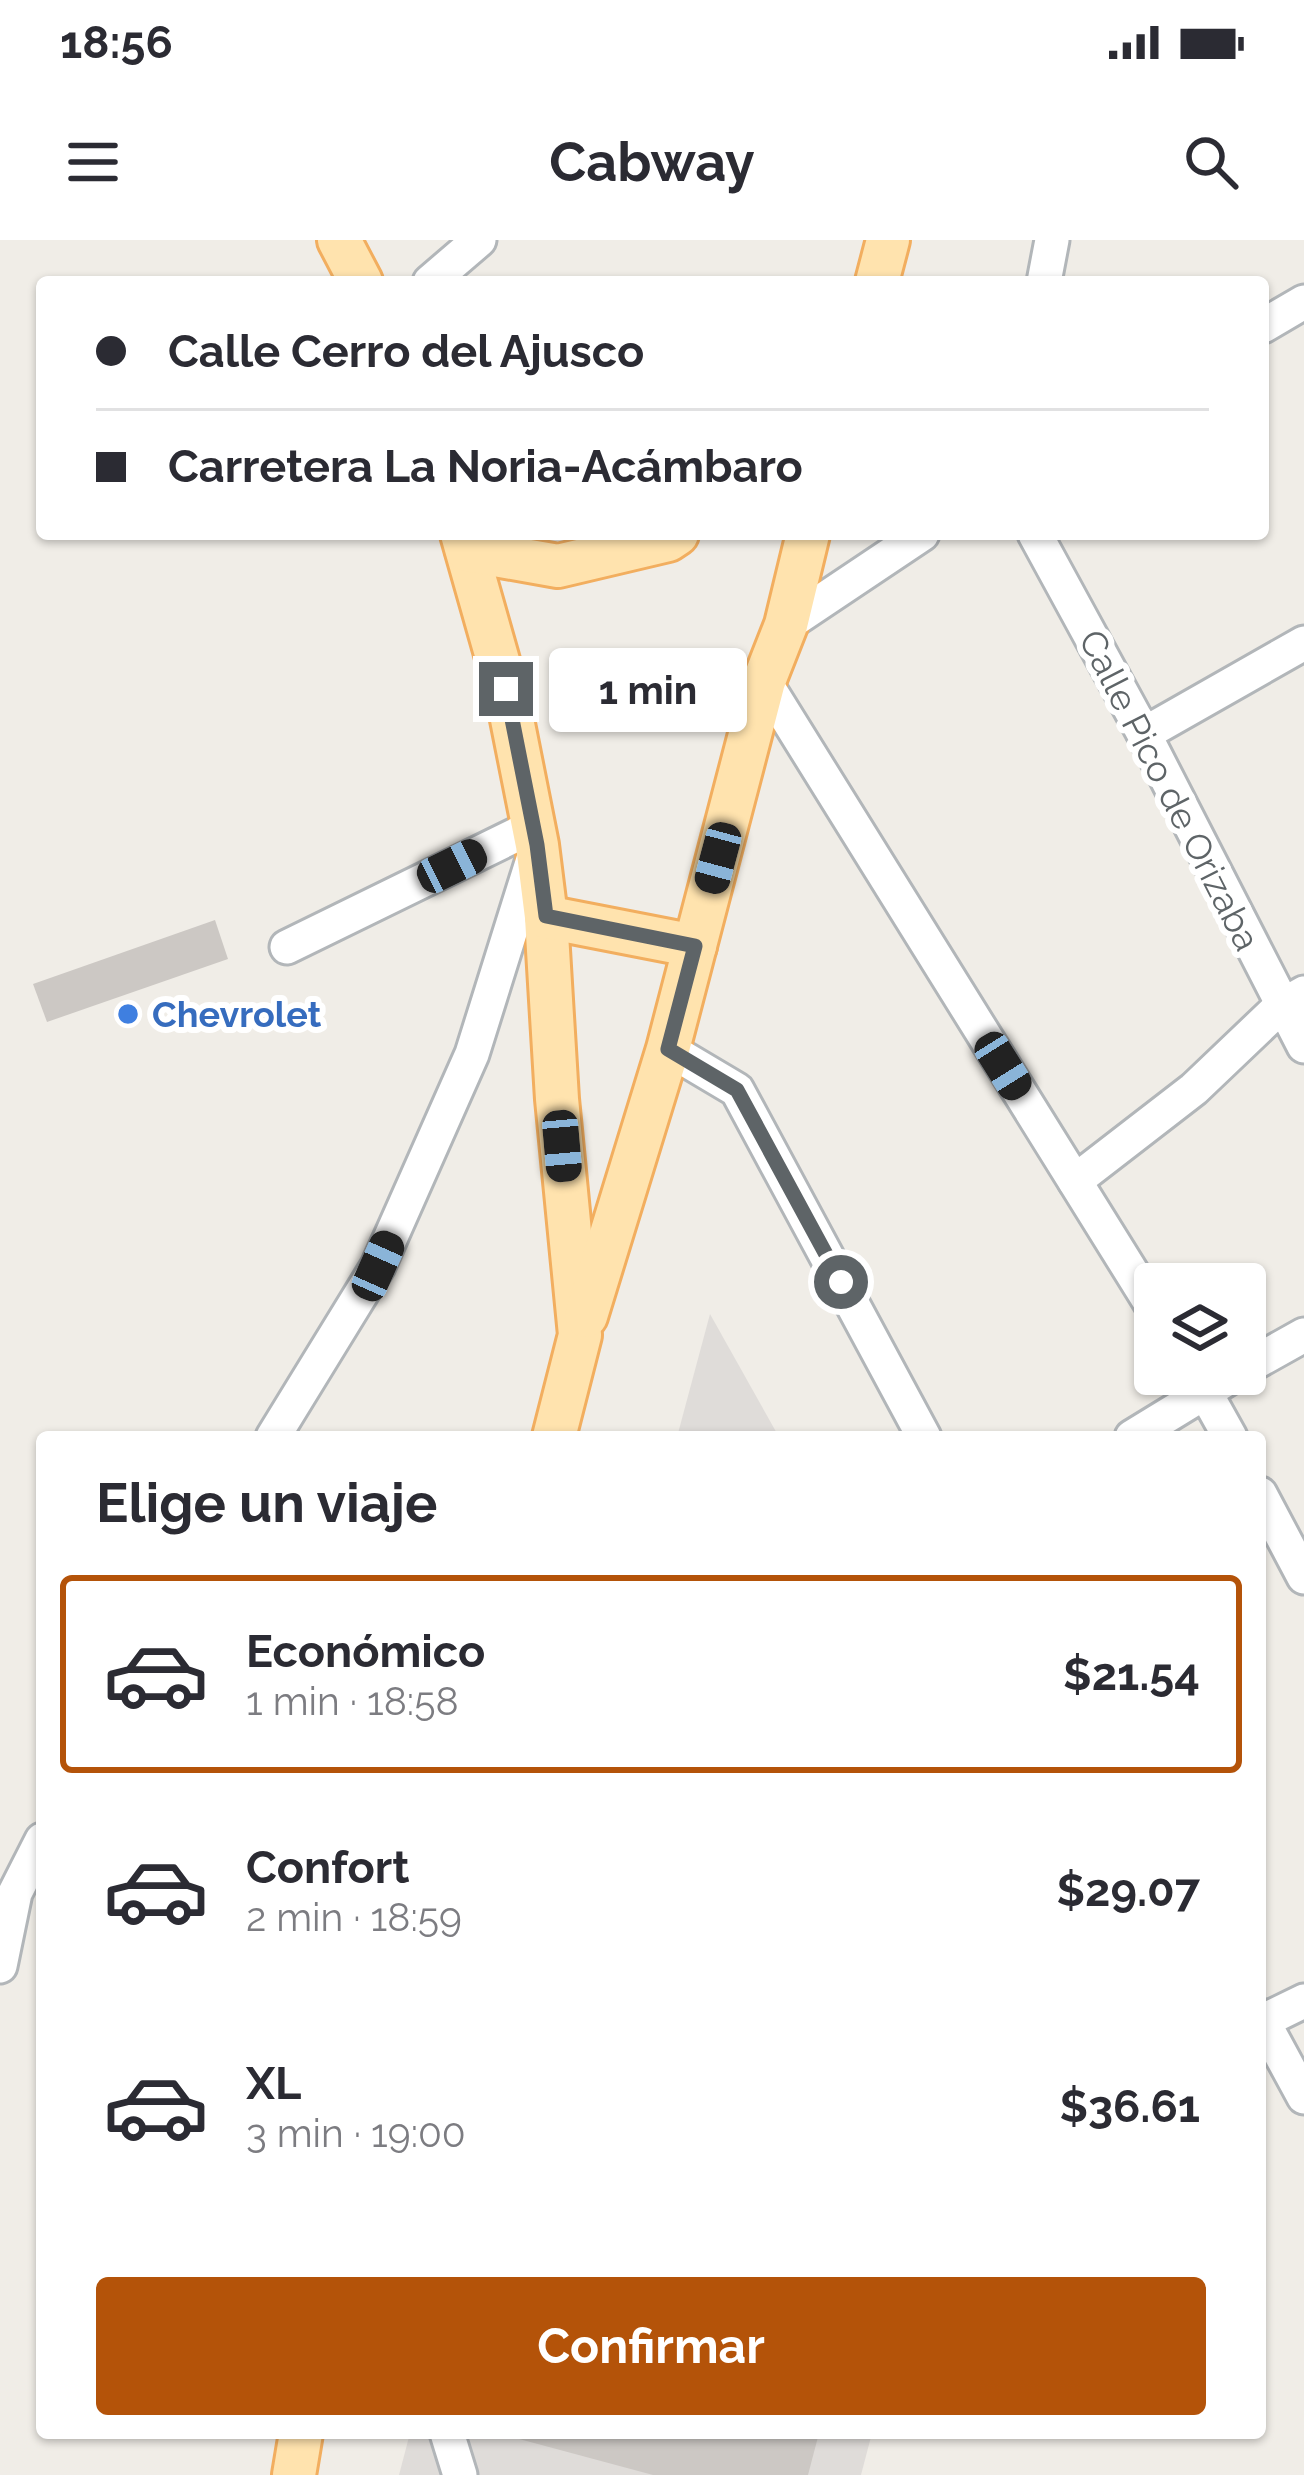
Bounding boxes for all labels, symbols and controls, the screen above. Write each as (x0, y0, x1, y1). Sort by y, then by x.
text: 18:56 (60, 16, 173, 69)
icon: menu (60, 129, 126, 195)
icon: search (1178, 129, 1244, 195)
text: Cabway (549, 130, 755, 194)
text: Calle Cerro del Ajusco (168, 325, 644, 378)
text: Carretera La Noria-Acámbaro (168, 440, 803, 493)
street label: Calle Pico de Orizaba (1071, 623, 1269, 957)
callout: 1 min (548, 647, 746, 731)
route end (479, 662, 533, 716)
text: 1 min (599, 667, 697, 713)
car (691, 819, 745, 897)
car (412, 834, 492, 898)
place label: Chevrolet (152, 993, 322, 1035)
marker: Chevrolet (115, 1001, 141, 1027)
car (969, 1026, 1037, 1106)
car (541, 1109, 583, 1183)
car (347, 1226, 409, 1306)
route start (814, 1255, 868, 1309)
map controls (1134, 1263, 1266, 1395)
button: layers (1134, 1263, 1266, 1395)
text: Elige un viaje (96, 1471, 437, 1535)
icon: car (102, 1620, 210, 1728)
text: Económico (246, 1625, 485, 1678)
text: $21.54 (1063, 1648, 1200, 1701)
text: 1 min · 18:58 (246, 1678, 459, 1724)
icon: car (102, 1836, 210, 1944)
text: Confort (246, 1841, 409, 1894)
text: $29.07 (1057, 1864, 1200, 1917)
text: 2 min · 18:59 (246, 1894, 462, 1940)
icon: car (102, 2052, 210, 2160)
text: XL (246, 2057, 301, 2110)
text: $36.61 (1060, 2080, 1200, 2133)
text: 3 min · 19:00 (246, 2110, 466, 2156)
button: Confirmar (96, 2277, 1206, 2415)

